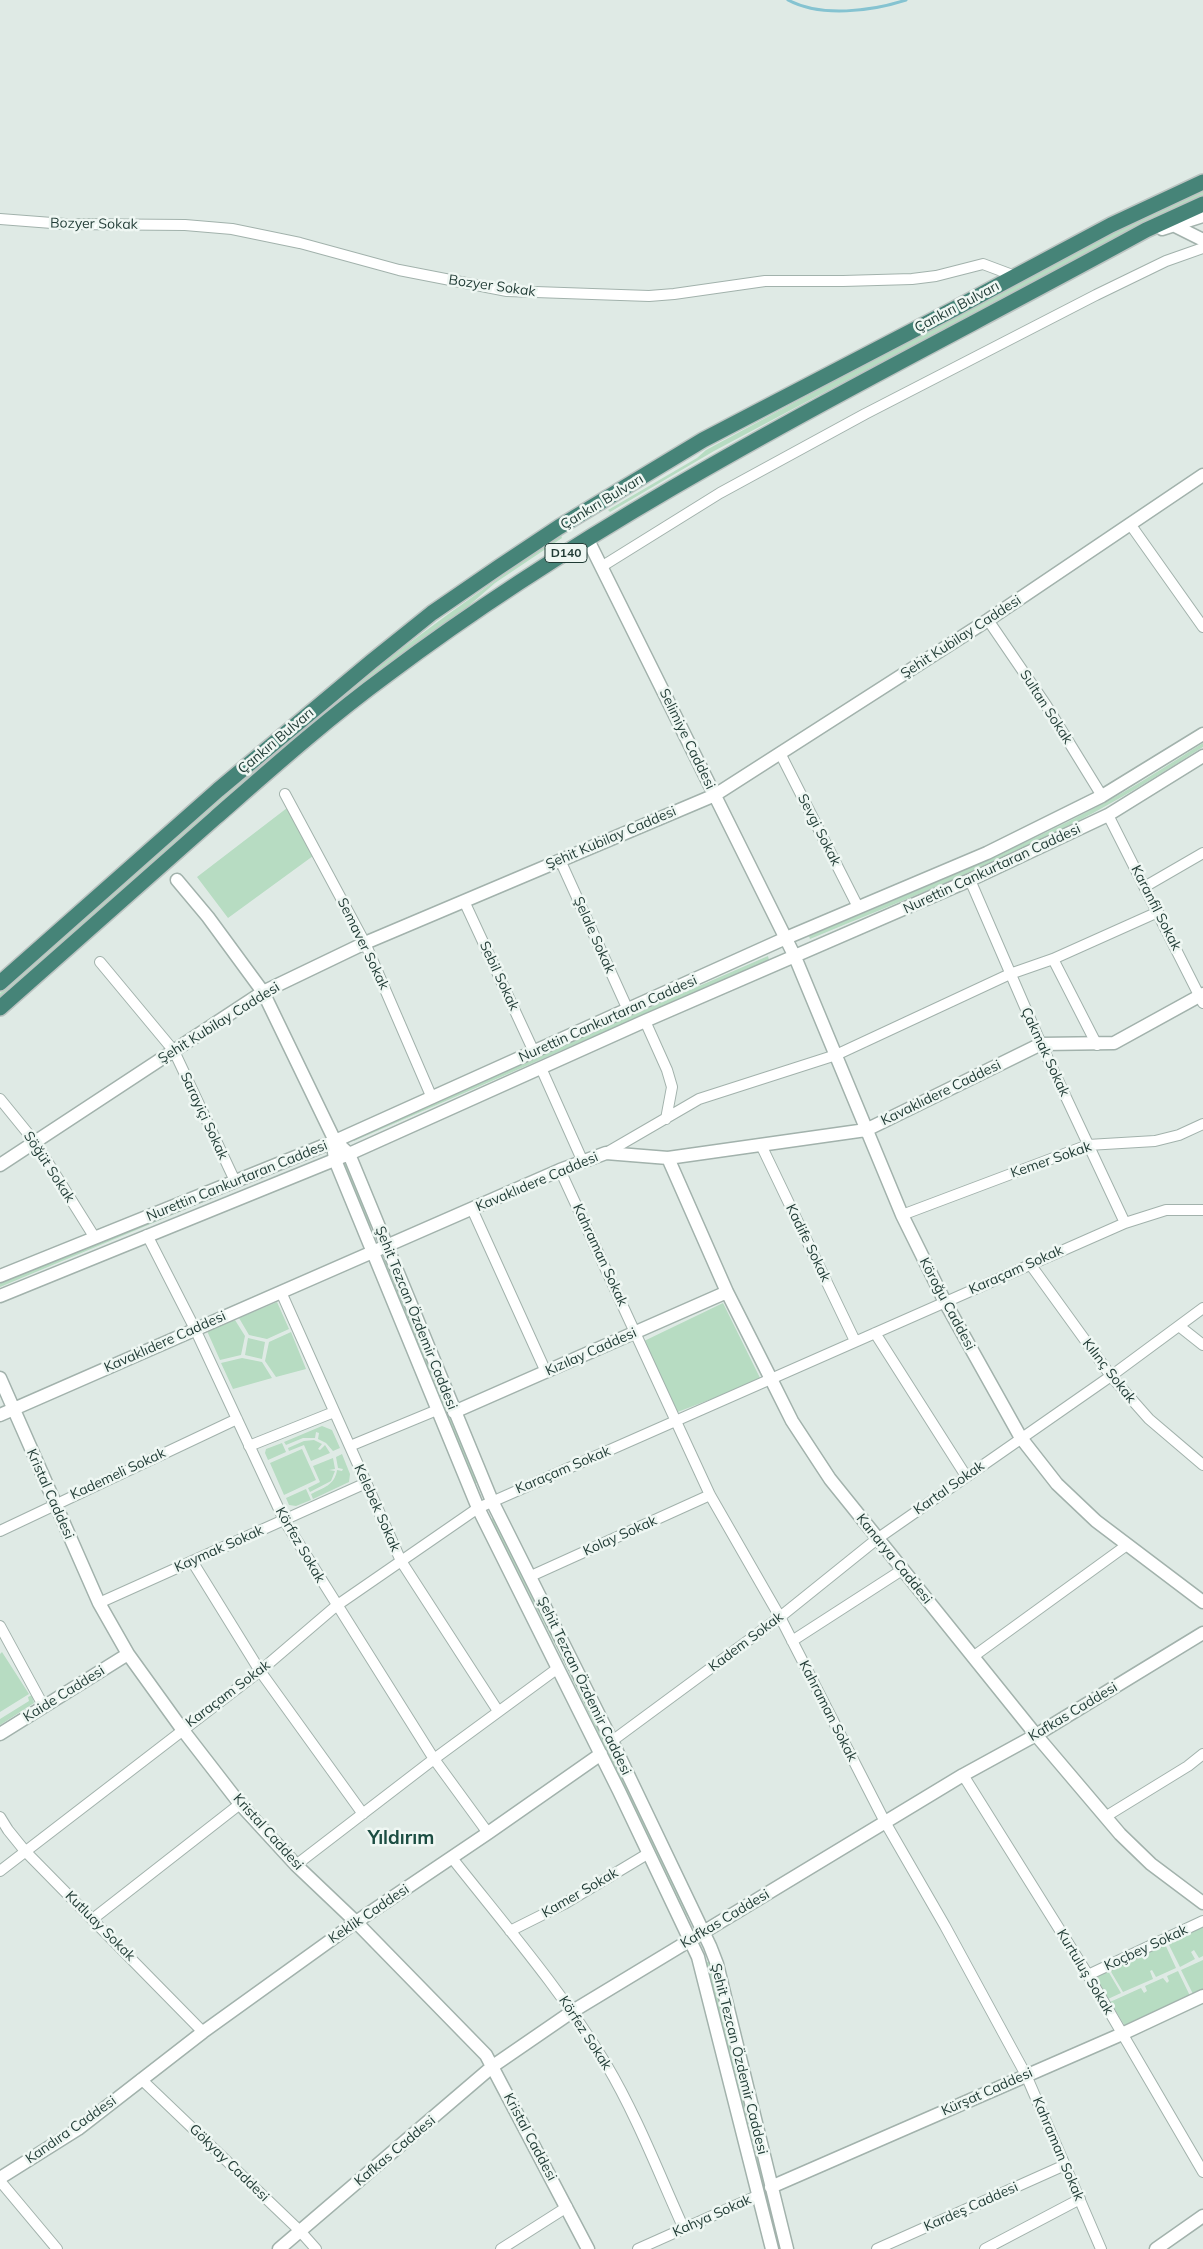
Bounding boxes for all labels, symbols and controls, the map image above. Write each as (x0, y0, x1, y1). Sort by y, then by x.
street label: Bozyer Sokak (50, 215, 138, 233)
street label: Bozyer Sokak (447, 272, 537, 300)
street label: Çankırı Bulvarı (912, 278, 1002, 336)
street label: Çankırı Bulvarı (558, 471, 646, 533)
road number: D140 (545, 544, 587, 562)
street label: Şehit Kubilay Caddesi (898, 592, 1024, 682)
street label: Sultan Sokak (1016, 667, 1076, 747)
street label: Selimiye Caddesi (655, 686, 719, 792)
street label: Çankırı Bulvarı (235, 704, 317, 778)
street label: Sevgi Sokak (794, 791, 844, 869)
street label: Şehit Kubilay Caddesi (543, 803, 679, 873)
street label: Nurettin Cankurtaran Caddesi (901, 820, 1083, 918)
street label: Karanfil Sokak (1127, 863, 1185, 953)
street label: Şelale Sokak (570, 894, 618, 976)
street label: Semaver Sokak (334, 895, 392, 993)
street label: Sebil Sokak (476, 939, 522, 1013)
street label: Nurettin Cankurtaran Caddesi (516, 972, 700, 1066)
street label: Şehit Kubilay Caddesi (155, 979, 283, 1067)
street label: Çakmak Sokak (1017, 1005, 1073, 1099)
street label: Kavaklıdere Caddesi (878, 1057, 1004, 1129)
street label: Sarayiçi Sokak (176, 1070, 232, 1162)
street label: Söğüt Sokak (20, 1128, 78, 1206)
street label: Nurettin Cankurtaran Caddesi (144, 1137, 330, 1225)
street label: Kemer Sokak (1008, 1138, 1094, 1182)
street label: Kavaklıdere Caddesi (473, 1149, 601, 1215)
street label: Kahraman Sokak (569, 1201, 631, 1309)
street label: Kadife Sokak (782, 1201, 834, 1285)
street label: Şehit Tezcan Özdemir Caddesi (371, 1224, 461, 1412)
street label: Karaçam Sokak (966, 1242, 1066, 1298)
street label: Köroğu Caddesi (916, 1255, 978, 1353)
street label: Kavaklıdere Caddesi (102, 1308, 228, 1376)
street label: Kızılay Caddesi (543, 1324, 639, 1380)
street label: Kılınç Sokak (1079, 1335, 1139, 1407)
street label: Karaçam Sokak (513, 1442, 613, 1498)
street label: Kademeli Sokak (68, 1445, 168, 1503)
street label: Kristal Caddesi (23, 1446, 77, 1542)
street label: Kartal Sokak (910, 1457, 988, 1519)
street label: Kelebek Sokak (350, 1462, 404, 1554)
street label: Körfez Sokak (272, 1504, 328, 1586)
street label: Kanarya Caddesi (852, 1511, 936, 1607)
street label: Kolay Sokak (581, 1512, 659, 1560)
street label: Kaymak Sokak (172, 1522, 266, 1576)
street label: Şehit Tezcan Özdemir Caddesi (533, 1594, 635, 1778)
street label: Kadem Sokak (706, 1609, 786, 1675)
street label: Karaçam Sokak (182, 1657, 274, 1731)
street label: Kahraman Sokak (795, 1658, 861, 1764)
street label: Kaide Caddesi (20, 1662, 108, 1726)
street label: Kafkas Caddesi (1026, 1679, 1120, 1745)
street label: Kristal Caddesi (229, 1790, 307, 1874)
district label: Yıldırım (368, 1827, 434, 1849)
street label: Kamer Sokak (539, 1864, 621, 1922)
street label: Keklik Caddesi (326, 1881, 412, 1947)
street label: Kafkas Caddesi (678, 1886, 772, 1952)
street label: Kutluay Sokak (62, 1888, 138, 1964)
street label: Koçbey Sokak (1102, 1921, 1190, 1975)
street label: Kurtuluş Sokak (1053, 1926, 1117, 2018)
street label: Şehit Tezcan Özdemir Caddesi (707, 1962, 771, 2156)
street label: Körfez Sokak (555, 1993, 615, 2073)
street label: Kürşat Caddesi (939, 2064, 1035, 2120)
street label: Kristal Caddesi (500, 2090, 560, 2184)
street label: Kandıra Caddesi (22, 2093, 120, 2167)
street label: Kahraman Sokak (1029, 2095, 1087, 2203)
street label: Kafkas Caddesi (351, 2112, 439, 2190)
street label: Gökyay Caddesi (186, 2121, 272, 2205)
street label: Kardeş Caddesi (921, 2179, 1021, 2235)
street label: Kahya Sokak (670, 2191, 754, 2241)

